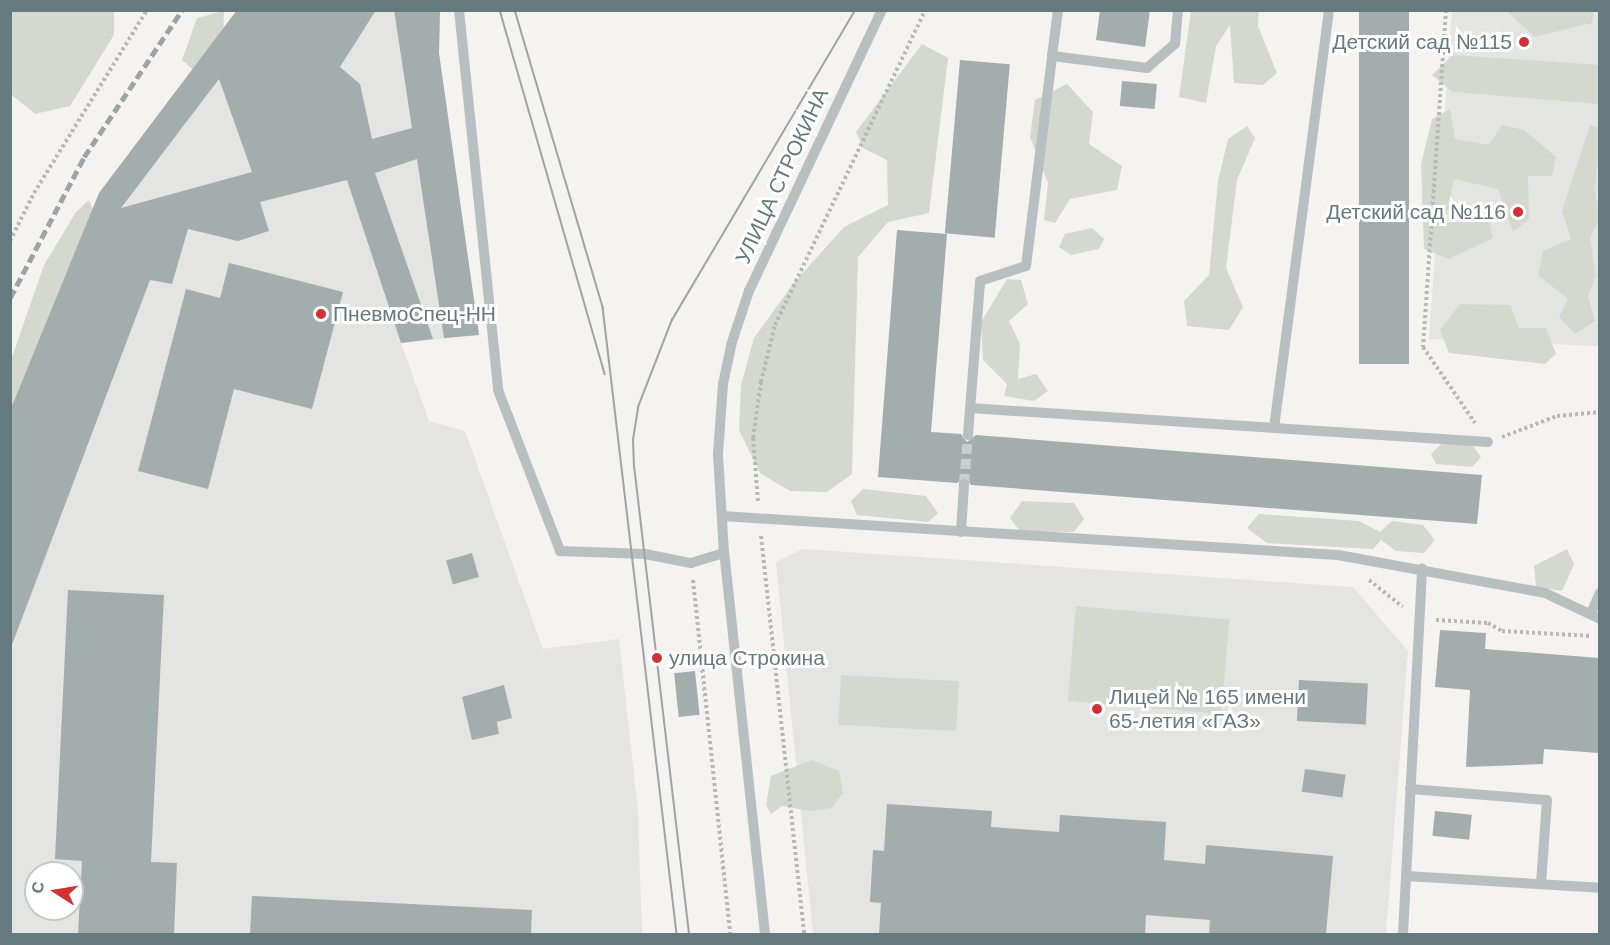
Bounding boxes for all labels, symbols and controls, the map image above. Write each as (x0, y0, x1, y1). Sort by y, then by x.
place label: Детский сад №115 (1332, 29, 1512, 55)
marker: Детский сад №115 (1517, 35, 1531, 49)
street label: УЛИЦА СТРОКИНА (730, 84, 834, 268)
place label: Детский сад №116 (1326, 199, 1506, 225)
marker: Детский сад №116 (1511, 205, 1525, 219)
place label: ПневмоСпец-НН (333, 301, 496, 327)
marker: ПневмоСпец-НН (314, 307, 328, 321)
place label: улица Строкина (669, 645, 825, 671)
marker: улица Строкина (650, 651, 664, 665)
place label: Лицей № 165 имени 65-летия «ГАЗ» (1109, 684, 1306, 734)
marker: Лицей № 165 имени 65-летия «ГАЗ» (1090, 702, 1104, 716)
north arrow (24, 861, 84, 921)
text: С (28, 880, 47, 895)

